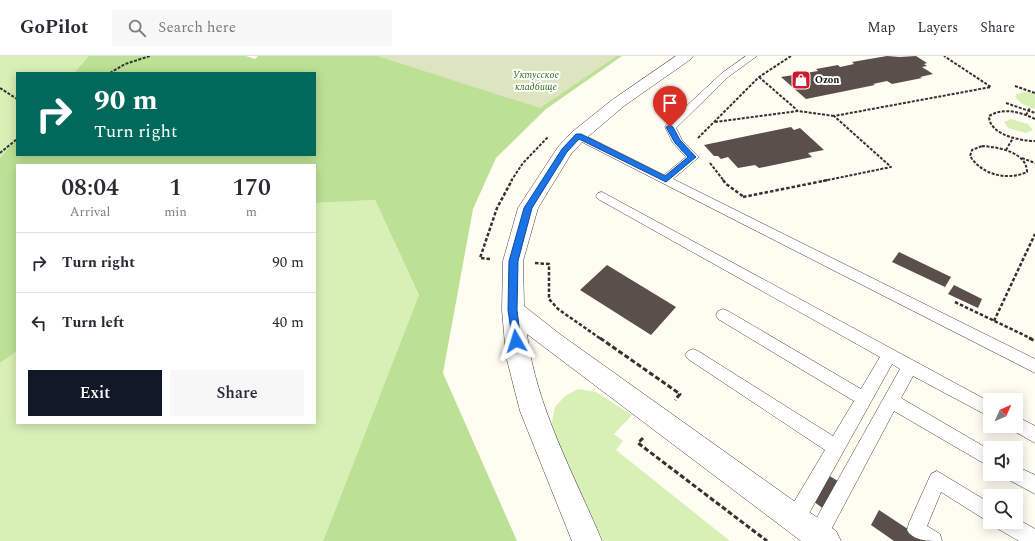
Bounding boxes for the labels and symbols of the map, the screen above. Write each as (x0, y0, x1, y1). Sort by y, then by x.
park label: Уктусское кладбище (513, 67, 560, 95)
shop icon: Ozon (790, 69, 812, 91)
place label: Ozon (815, 72, 840, 88)
pin (653, 86, 687, 127)
position arrow (495, 320, 537, 362)
north arrow (983, 393, 1023, 433)

